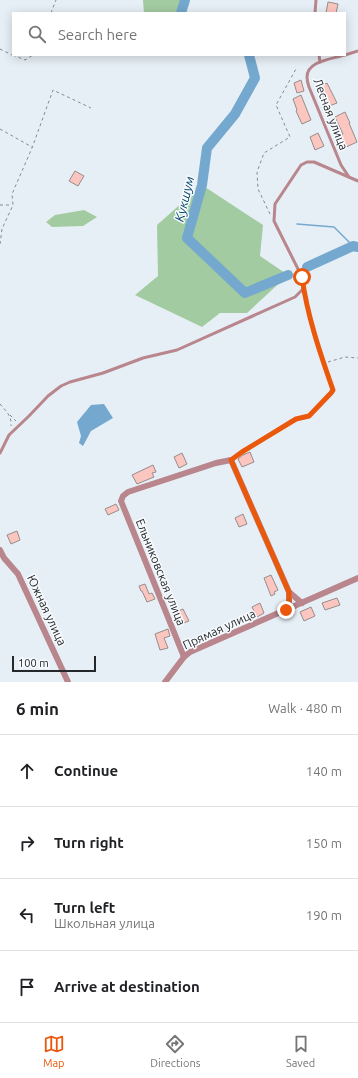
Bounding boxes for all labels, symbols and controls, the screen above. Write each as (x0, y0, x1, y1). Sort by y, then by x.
search box (12, 12, 346, 56)
icon: search (26, 23, 48, 45)
text: Search here (58, 26, 137, 43)
street label: Лесная улица (311, 76, 351, 152)
water label: Кукшум (172, 175, 196, 223)
route start (293, 268, 311, 286)
street label: Ельниковская улица (134, 517, 188, 627)
street label: Южная улица (25, 573, 69, 647)
route end (277, 601, 295, 619)
street label: Прямая улица (181, 606, 257, 652)
scale bar (12, 654, 96, 673)
text: 100 m (18, 657, 49, 669)
text: 6 min (16, 699, 59, 718)
text: Walk · 480 m (268, 701, 342, 715)
icon: ahead (16, 760, 38, 782)
text: Continue (54, 762, 118, 779)
text: 140 m (306, 764, 342, 778)
icon: right (16, 832, 38, 854)
text: Turn right (54, 834, 124, 851)
text: 150 m (306, 836, 342, 850)
text: Turn left (54, 899, 115, 916)
icon: left (16, 904, 38, 926)
text: 190 m (306, 908, 342, 922)
text: Школьная улица (54, 916, 155, 930)
icon: arrive (16, 976, 38, 998)
text: Arrive at destination (54, 978, 200, 995)
tab: Map (43, 1033, 65, 1069)
tab: Directions (150, 1033, 200, 1069)
tab: Saved (286, 1033, 315, 1069)

